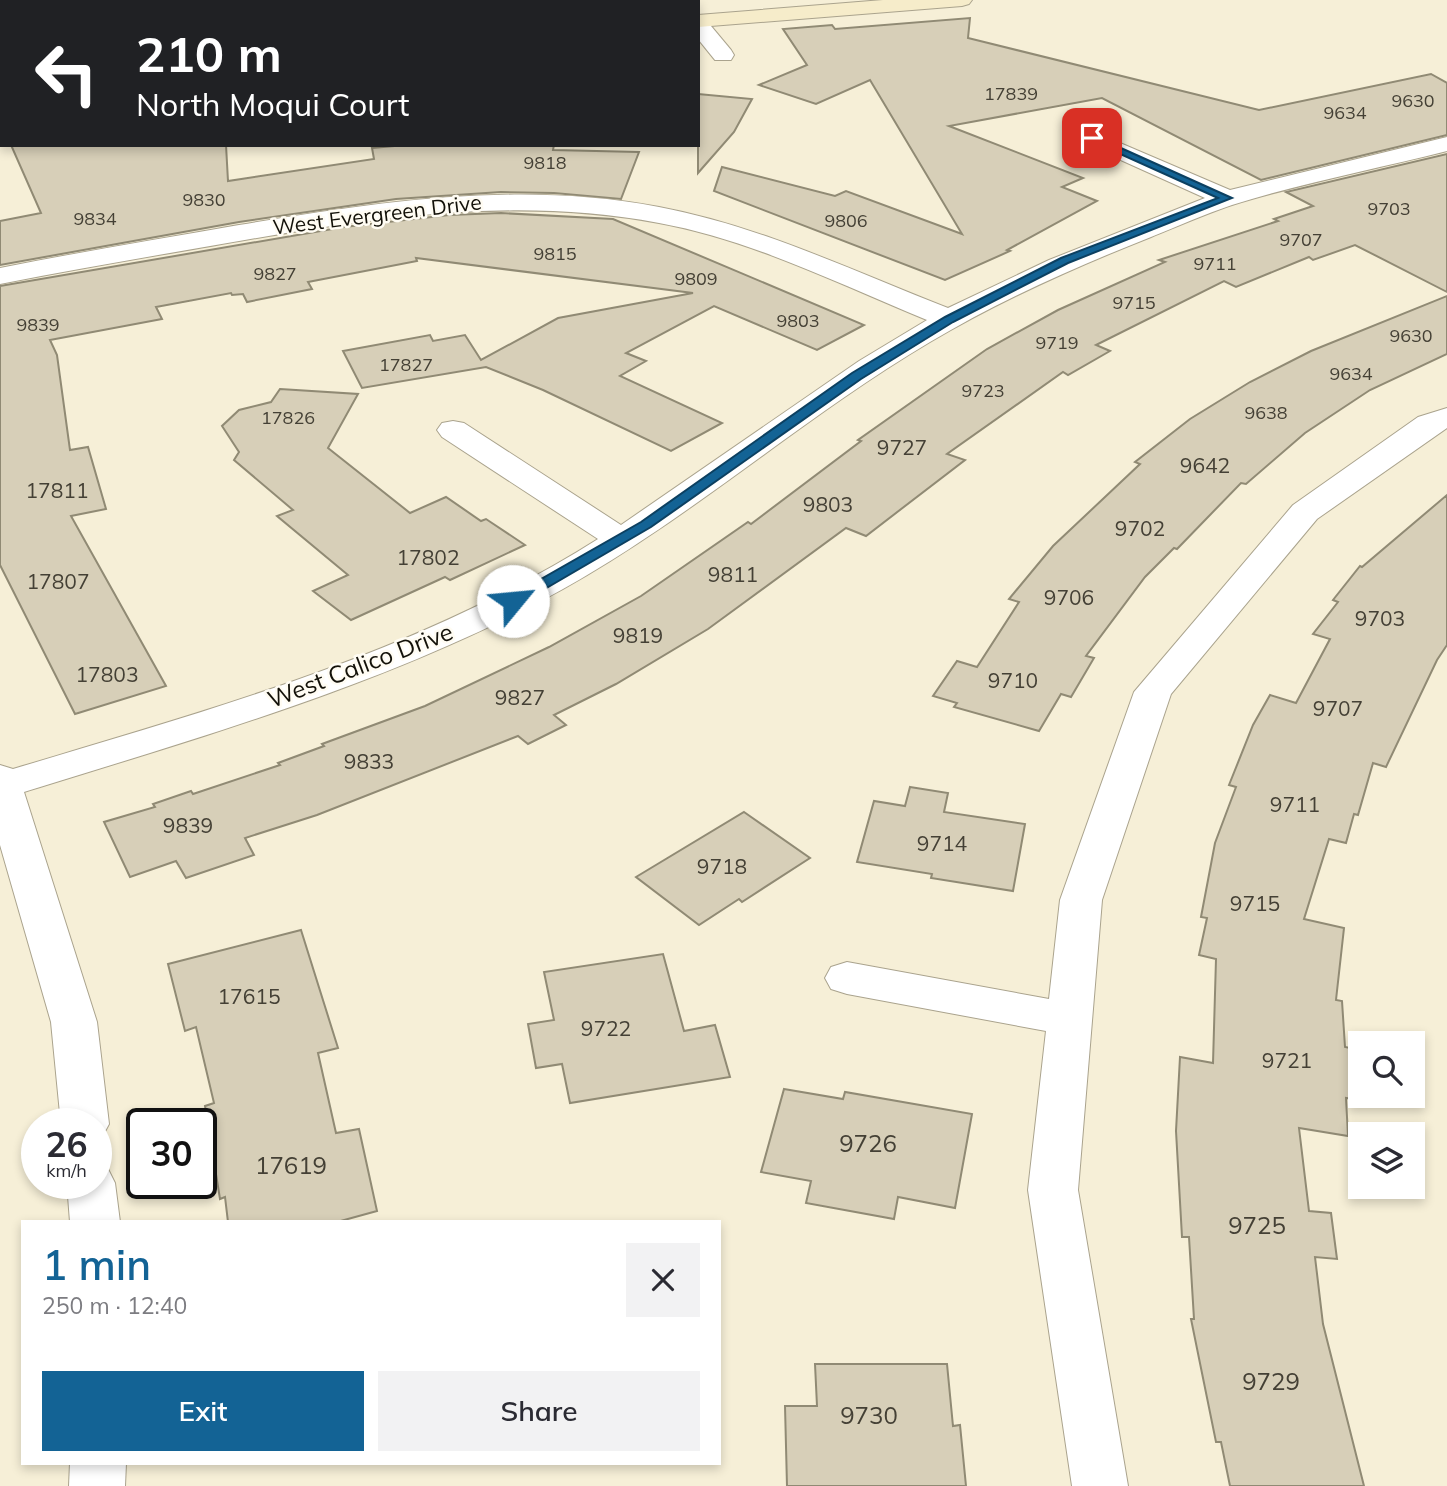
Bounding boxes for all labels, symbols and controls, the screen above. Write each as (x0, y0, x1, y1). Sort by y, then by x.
text: 210 m (136, 23, 282, 84)
icon: left (21, 28, 112, 119)
house number: 17839 (984, 82, 1038, 105)
text: North Moqui Court (136, 84, 409, 124)
house number: 9630 (1391, 89, 1435, 112)
house number: 9634 (1323, 101, 1367, 124)
pin (1062, 108, 1122, 168)
icon: arrive (1073, 119, 1111, 157)
house number: 9818 (523, 151, 567, 174)
house number: 9830 (182, 188, 226, 211)
street label: West Evergreen Drive (271, 188, 483, 240)
house number: 9703 (1367, 197, 1411, 220)
house number: 9834 (73, 207, 117, 230)
house number: 9806 (824, 209, 868, 232)
house number: 9707 (1279, 228, 1323, 251)
house number: 9815 (533, 242, 577, 265)
house number: 9711 (1193, 252, 1237, 275)
house number: 9827 (253, 262, 297, 285)
house number: 9809 (674, 267, 718, 290)
house number: 9715 (1112, 291, 1156, 314)
house number: 9803 (776, 309, 820, 332)
house number: 9839 (16, 313, 60, 336)
house number: 9630 (1389, 324, 1433, 347)
house number: 9719 (1035, 331, 1079, 354)
house number: 17827 (379, 353, 433, 376)
house number: 9634 (1329, 362, 1373, 385)
house number: 9723 (961, 379, 1005, 402)
house number: 9638 (1244, 401, 1288, 424)
house number: 17826 (261, 406, 315, 429)
house number: 9727 (877, 434, 927, 460)
house number: 9642 (1180, 452, 1230, 478)
house number: 17811 (26, 477, 89, 503)
house number: 9803 (803, 491, 853, 517)
house number: 9702 (1115, 515, 1165, 541)
house number: 17802 (397, 544, 460, 570)
house number: 9811 (708, 561, 758, 587)
position arrow (476, 564, 550, 638)
house number: 17807 (27, 568, 90, 594)
house number: 9706 (1044, 584, 1094, 610)
house number: 9703 (1355, 605, 1405, 631)
street label: West Calico Drive (263, 616, 457, 714)
house number: 9819 (613, 622, 663, 648)
house number: 17803 (76, 661, 139, 687)
house number: 9710 (988, 667, 1038, 693)
house number: 9827 (495, 684, 545, 710)
house number: 9707 (1313, 695, 1363, 721)
house number: 9833 (344, 748, 394, 774)
house number: 9711 (1270, 791, 1320, 817)
house number: 9839 (163, 812, 213, 838)
house number: 9714 (917, 830, 968, 856)
house number: 9718 (697, 853, 747, 879)
house number: 9715 (1230, 890, 1280, 916)
house number: 17615 (218, 983, 281, 1009)
house number: 9722 (581, 1015, 631, 1041)
map controls (1348, 1031, 1425, 1199)
button: search (1348, 1031, 1425, 1108)
house number: 9721 (1262, 1047, 1312, 1073)
speed limit sign: 30 (126, 1108, 217, 1199)
text: 26 (45, 1122, 88, 1166)
button: layers (1348, 1122, 1425, 1199)
house number: 9726 (839, 1128, 897, 1158)
house number: 17619 (255, 1150, 327, 1180)
text: km/h (46, 1159, 87, 1182)
house number: 9725 (1228, 1210, 1286, 1240)
text: 1 min (42, 1238, 151, 1291)
button: close (626, 1243, 700, 1317)
text: 250 m · 12:40 (42, 1291, 187, 1320)
house number: 9729 (1242, 1366, 1300, 1396)
button: Exit (42, 1371, 364, 1451)
button: Share (378, 1371, 700, 1451)
house number: 9730 (840, 1400, 898, 1430)

